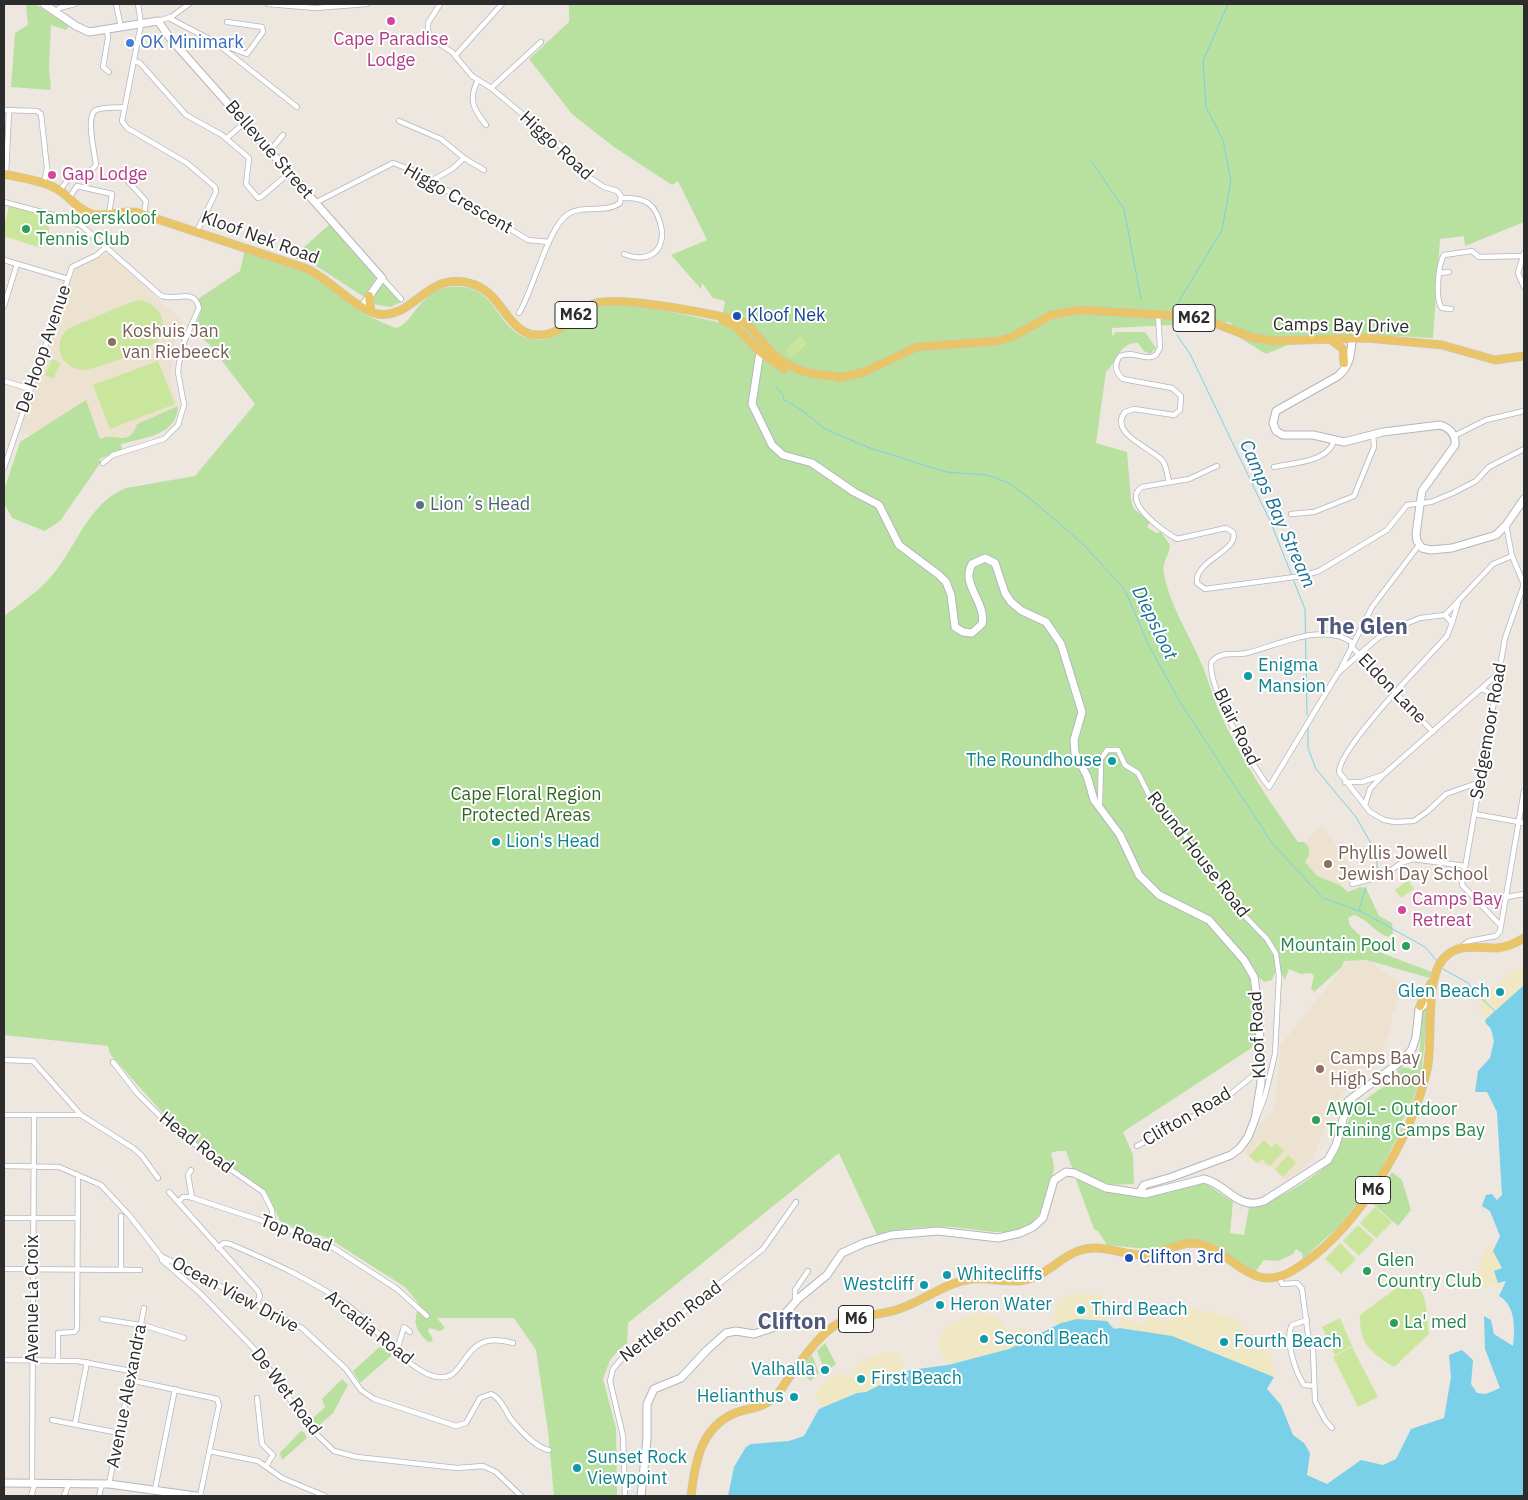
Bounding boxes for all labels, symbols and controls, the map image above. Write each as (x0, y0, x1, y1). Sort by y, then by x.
marker: Cape Paradise Lodge (385, 15, 397, 27)
place label: Cape Paradise Lodge (333, 29, 449, 72)
place label: OK Minimark (140, 32, 244, 54)
marker: OK Minimark (124, 37, 136, 49)
street label: Bellevue Street (220, 96, 318, 204)
street label: Higgo Road (515, 107, 597, 185)
street label: Higgo Crescent (400, 159, 516, 239)
place label: Gap Lodge (62, 164, 147, 186)
marker: Gap Lodge (46, 169, 58, 181)
street label: Kloof Nek Road (198, 207, 322, 269)
place label: Tamboerskloof Tennis Club (36, 208, 156, 250)
marker: Tamboerskloof Tennis Club (20, 223, 32, 235)
street label: De Hoop Avenue (12, 282, 76, 416)
road number: M62 (555, 302, 597, 328)
road number: M62 (1173, 304, 1215, 332)
place label: Kloof Nek (747, 305, 826, 327)
marker: Kloof Nek (731, 310, 743, 322)
street label: Camps Bay Drive (1273, 314, 1409, 338)
place label: Koshuis Jan van Riebeeck (122, 321, 229, 364)
marker: Koshuis Jan van Riebeeck (106, 336, 118, 348)
water label: Camps Bay Stream (1234, 436, 1320, 592)
place label: Lion´s Head (430, 494, 530, 516)
marker: Lion´s Head (414, 499, 426, 511)
water label: Diepsloot (1126, 583, 1182, 663)
district label: The Glen (1316, 615, 1408, 641)
street label: Eldon Lane (1353, 649, 1431, 729)
place label: Enigma Mansion (1258, 655, 1326, 698)
street label: Sedgemoor Road (1466, 661, 1512, 801)
marker: Enigma Mansion (1242, 670, 1254, 682)
street label: Blair Road (1208, 685, 1264, 769)
place label: The Roundhouse (966, 750, 1102, 772)
marker: The Roundhouse (1106, 755, 1118, 767)
park label: Cape Floral Region Protected Areas (450, 784, 602, 826)
street label: Round House Road (1142, 788, 1254, 922)
place label: Lion's Head (506, 831, 600, 853)
marker: Lion's Head (490, 836, 502, 848)
place label: Phyllis Jowell Jewish Day School (1338, 843, 1488, 886)
marker: Phyllis Jowell Jewish Day School (1322, 858, 1334, 870)
place label: Camps Bay Retreat (1412, 889, 1502, 932)
marker: Camps Bay Retreat (1396, 904, 1408, 916)
place label: Mountain Pool (1280, 935, 1396, 957)
marker: Mountain Pool (1400, 940, 1412, 952)
place label: Glen Beach (1398, 981, 1490, 1003)
marker: Glen Beach (1494, 986, 1506, 998)
street label: Kloof Road (1245, 991, 1271, 1079)
place label: Camps Bay High School (1330, 1048, 1426, 1090)
marker: Camps Bay High School (1314, 1063, 1326, 1075)
street label: Clifton Road (1139, 1083, 1235, 1151)
place label: AWOL - Outdoor Training Camps Bay (1326, 1099, 1485, 1142)
street label: Head Road (155, 1107, 237, 1179)
marker: AWOL - Outdoor Training Camps Bay (1310, 1114, 1322, 1126)
road number: M6 (1356, 1176, 1390, 1204)
street label: Top Road (257, 1210, 335, 1258)
street label: Avenue La Croix (22, 1235, 44, 1363)
place label: Clifton 3rd (1139, 1247, 1224, 1269)
place label: Glen Country Club (1377, 1250, 1482, 1292)
street label: Ocean View Drive (168, 1252, 302, 1338)
marker: Clifton 3rd (1123, 1252, 1135, 1264)
place label: Whitecliffs (957, 1264, 1043, 1286)
marker: Glen Country Club (1361, 1265, 1373, 1277)
marker: Whitecliffs (941, 1269, 953, 1281)
place label: Westcliff (843, 1274, 914, 1296)
street label: Nettleton Road (616, 1277, 726, 1367)
marker: Westcliff (918, 1279, 930, 1291)
street label: Arcadia Road (321, 1286, 417, 1370)
place label: Heron Water (950, 1294, 1052, 1316)
marker: Heron Water (934, 1299, 946, 1311)
place label: Third Beach (1091, 1299, 1188, 1321)
marker: Third Beach (1075, 1304, 1087, 1316)
road number: M6 (838, 1306, 874, 1332)
district label: Clifton (757, 1310, 827, 1336)
place label: La' med (1404, 1312, 1467, 1334)
marker: La' med (1388, 1317, 1400, 1329)
street label: Avenue Alexandra (102, 1322, 152, 1470)
place label: Second Beach (994, 1328, 1109, 1350)
place label: Fourth Beach (1234, 1331, 1342, 1353)
marker: Second Beach (978, 1333, 990, 1345)
marker: Fourth Beach (1218, 1336, 1230, 1348)
street label: De Wet Road (246, 1344, 326, 1440)
place label: Valhalla (751, 1359, 815, 1381)
marker: Valhalla (819, 1364, 831, 1376)
place label: First Beach (871, 1368, 962, 1390)
marker: First Beach (855, 1373, 867, 1385)
place label: Helianthus (697, 1386, 784, 1408)
marker: Helianthus (788, 1391, 800, 1403)
place label: Sunset Rock Viewpoint (587, 1447, 687, 1490)
marker: Sunset Rock Viewpoint (571, 1462, 583, 1474)

